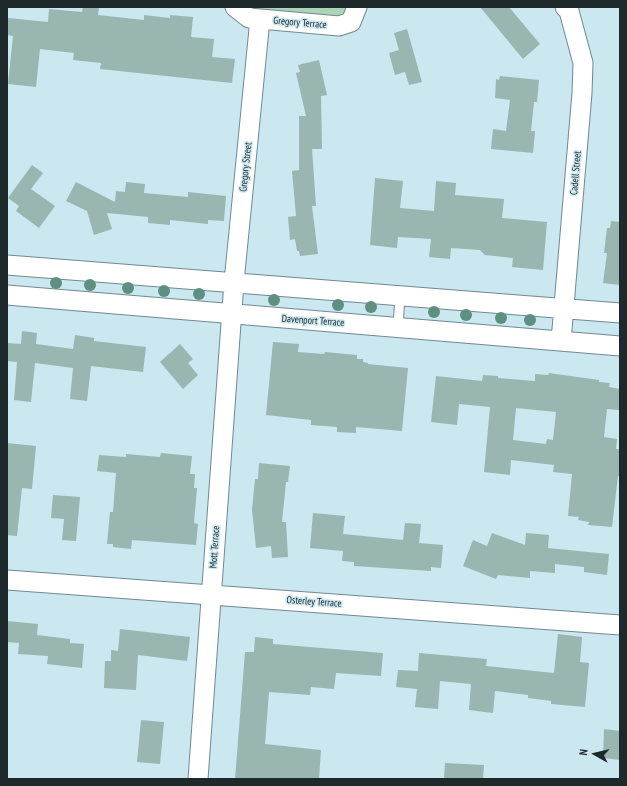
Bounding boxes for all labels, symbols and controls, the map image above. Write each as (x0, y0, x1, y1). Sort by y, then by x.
street label: Gregory Terrace (273, 15, 327, 31)
street label: Gregory Street (237, 142, 255, 192)
street label: Cadell Street (568, 150, 584, 196)
street label: Davenport Terrace (281, 313, 345, 329)
street label: Mott Terrace (208, 525, 222, 569)
street label: Osterley Terrace (286, 594, 342, 610)
north arrow (575, 734, 615, 774)
text: N (576, 748, 590, 756)

